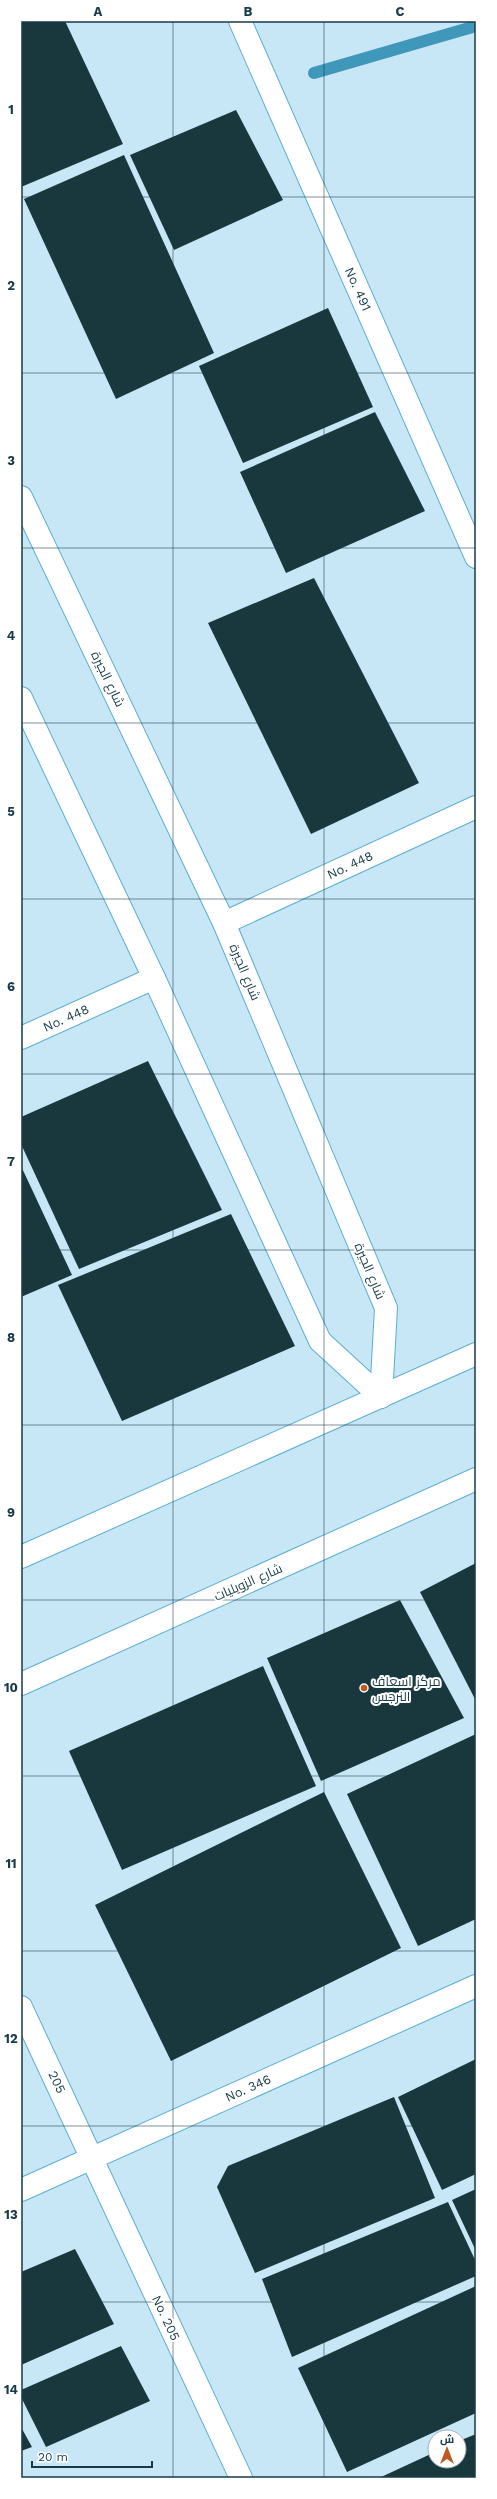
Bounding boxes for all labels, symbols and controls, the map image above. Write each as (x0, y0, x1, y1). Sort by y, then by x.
text: A (94, 4, 103, 19)
text: B (244, 4, 253, 19)
text: C (396, 4, 405, 19)
text: 1 (8, 102, 14, 117)
street label: No. 491 (342, 265, 374, 313)
text: 2 (7, 278, 15, 293)
text: 3 (7, 453, 15, 468)
text: 4 (7, 628, 16, 643)
street label: شارع الجيرة (87, 649, 128, 710)
text: 5 (7, 804, 15, 819)
street label: No. 448 (325, 848, 375, 882)
street label: شارع الجيرة (225, 942, 264, 1003)
text: 6 (7, 979, 15, 994)
street label: No. 448 (41, 1001, 91, 1035)
text: 7 (7, 1154, 15, 1169)
street label: شارع الجيرة (350, 1241, 389, 1302)
text: 8 (7, 1330, 15, 1345)
text: 9 (7, 1505, 15, 1520)
street label: شارع الزويليات (212, 1560, 285, 1605)
place label: مركز اسعاف النرجس (372, 1674, 440, 1704)
text: 10 (4, 1680, 18, 1695)
marker: مركز اسعاف النرجس (359, 1683, 369, 1693)
text: 11 (5, 1856, 17, 1871)
text: 12 (4, 2031, 18, 2046)
street label: 205 (45, 2068, 69, 2096)
street label: No. 346 (223, 2071, 273, 2105)
text: 13 (4, 2207, 18, 2222)
street label: No. 205 (149, 2293, 183, 2343)
text: 14 (4, 2382, 19, 2397)
north arrow (427, 2429, 467, 2469)
text: ش (440, 2433, 454, 2446)
scale bar (32, 2443, 152, 2469)
text: 20 m (38, 2450, 68, 2464)

